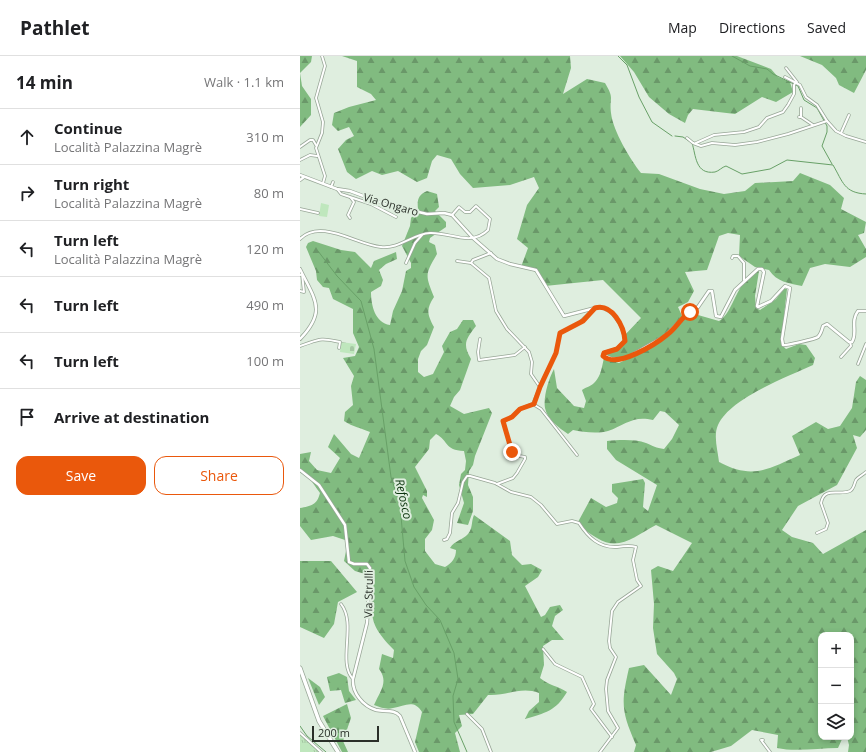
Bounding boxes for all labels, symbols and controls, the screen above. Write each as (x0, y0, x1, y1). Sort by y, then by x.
text: Pathlet (20, 15, 89, 41)
text: Map (668, 18, 697, 37)
text: Directions (719, 18, 785, 37)
text: Saved (807, 18, 846, 37)
text: 14 min (16, 71, 73, 94)
text: Walk · 1.1 km (204, 73, 284, 91)
text: Continue (54, 118, 122, 138)
icon: ahead (16, 126, 38, 148)
text: 310 m (246, 128, 284, 146)
text: Località Palazzina Magrè (54, 138, 202, 156)
text: Turn right (54, 174, 129, 194)
icon: right (16, 182, 38, 204)
text: 80 m (254, 184, 284, 202)
street label: Via Ongaro (362, 189, 421, 219)
text: Località Palazzina Magrè (54, 194, 202, 212)
text: Turn left (54, 230, 119, 250)
icon: left (16, 238, 38, 260)
text: 120 m (246, 240, 284, 258)
text: Località Palazzina Magrè (54, 250, 202, 268)
icon: left (16, 294, 38, 316)
text: Turn left (54, 295, 119, 315)
text: 490 m (246, 296, 284, 314)
route start (681, 303, 699, 321)
icon: left (16, 350, 38, 372)
text: Turn left (54, 351, 119, 371)
text: 100 m (246, 352, 284, 370)
icon: arrive (16, 406, 38, 428)
text: Arrive at destination (54, 407, 209, 427)
route end (503, 443, 521, 461)
button: Save (16, 456, 146, 495)
button: Share (154, 456, 284, 495)
water label: Refosco (391, 477, 417, 521)
street label: Via Strulli (360, 570, 376, 618)
map controls (818, 632, 854, 740)
button: + (818, 632, 854, 668)
button: − (818, 668, 854, 704)
button: layers (818, 704, 854, 740)
scale bar (312, 724, 379, 743)
text: 200 m (318, 725, 350, 740)

